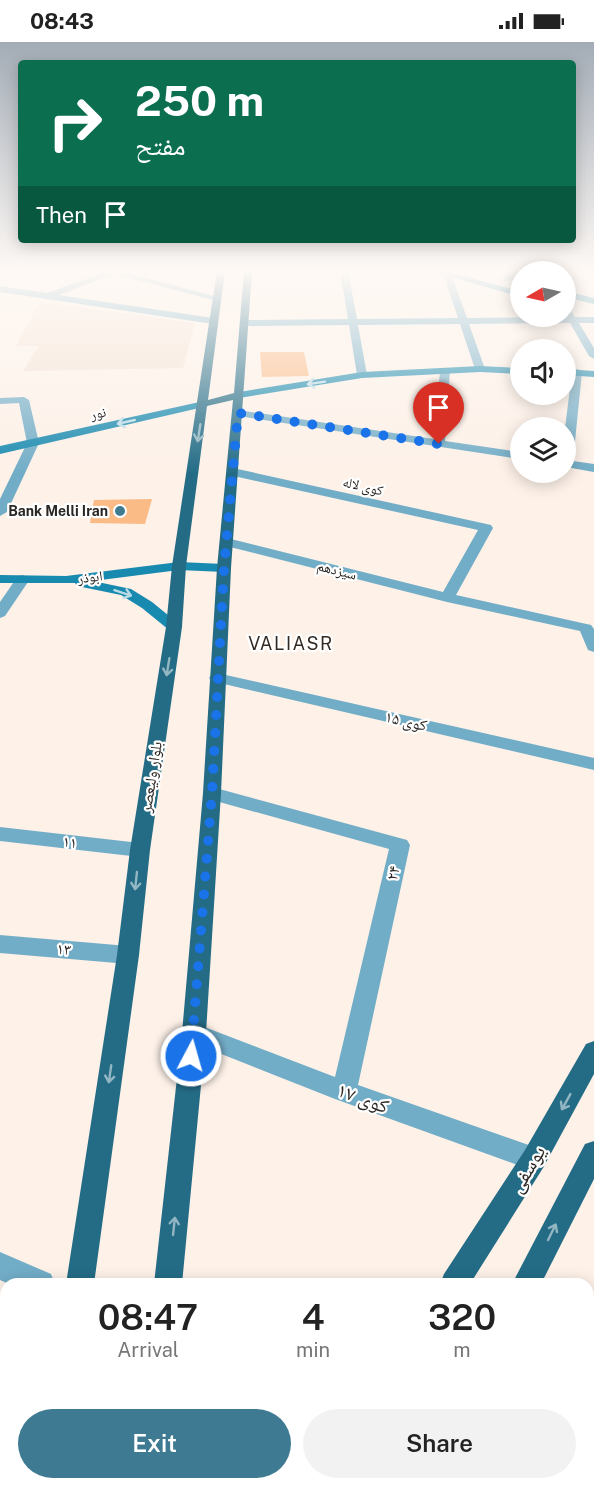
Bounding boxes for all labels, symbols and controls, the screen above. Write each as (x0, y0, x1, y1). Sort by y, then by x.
text: 08:43 (30, 8, 94, 34)
text: 250 m (135, 76, 264, 125)
icon: right (36, 84, 114, 162)
text: مفتح (135, 129, 185, 161)
icon: arrive (99, 198, 132, 231)
text: Then (36, 202, 87, 228)
north arrow (510, 261, 576, 327)
map controls (510, 261, 576, 483)
button: sound (510, 339, 576, 405)
one-way arrow (306, 377, 326, 388)
pin (413, 382, 464, 444)
icon: arrive (422, 391, 455, 424)
street label: نور (88, 403, 108, 424)
one-way arrow (117, 417, 136, 428)
button: layers (510, 417, 576, 483)
one-way arrow (194, 422, 205, 442)
street label: کوی لاله (341, 474, 385, 499)
place label: Bank Melli Iran (8, 503, 108, 519)
marker: Bank Melli Iran (113, 504, 127, 518)
street label: سیزدهم (315, 557, 358, 585)
street label: ابوذر (76, 568, 103, 588)
one-way arrow (113, 588, 132, 599)
district label: VALIASR (248, 633, 334, 654)
one-way arrow (162, 657, 173, 677)
street label: کوی ۱۵ (383, 707, 429, 736)
street label: بلوار ولیعصر (136, 740, 166, 815)
street label: ۱۱ (62, 832, 78, 852)
street label: ۲۴ (382, 864, 404, 882)
one-way arrow (131, 871, 142, 890)
street label: ۱۳ (56, 939, 72, 959)
position arrow (159, 1024, 223, 1088)
one-way arrow (105, 1064, 116, 1084)
street label: کوی ۱۷ (334, 1078, 392, 1118)
one-way arrow (560, 1093, 572, 1110)
street label: یوسفی (504, 1141, 550, 1197)
one-way arrow (169, 1216, 180, 1236)
one-way arrow (547, 1223, 558, 1241)
text: 08:47 (98, 1296, 198, 1338)
text: 4 (301, 1296, 325, 1338)
text: 320 (428, 1296, 496, 1338)
text: Arrival (117, 1338, 179, 1362)
text: min (296, 1338, 330, 1362)
text: m (453, 1338, 471, 1362)
button: Exit (18, 1409, 291, 1478)
button: Share (303, 1409, 576, 1478)

